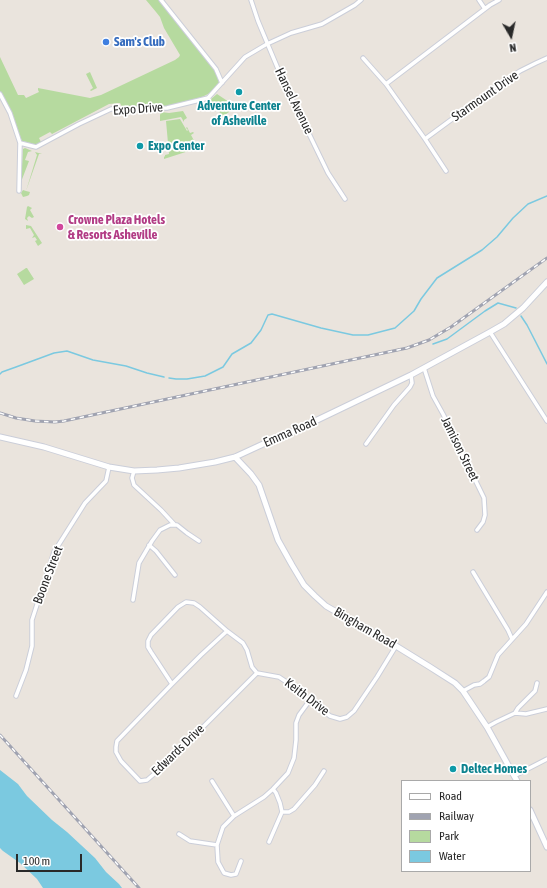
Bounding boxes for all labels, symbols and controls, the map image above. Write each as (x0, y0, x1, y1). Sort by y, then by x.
north arrow (491, 16, 531, 56)
place label: Sam's Club (114, 34, 165, 50)
marker: Sam's Club (101, 37, 111, 47)
text: N (509, 41, 517, 54)
street label: Hansel Avenue (271, 65, 317, 137)
street label: Starmount Drive (449, 67, 521, 125)
marker: Adventure Center of Asheville (234, 87, 244, 97)
place label: Adventure Center of Asheville (198, 98, 280, 129)
street label: Expo Drive (112, 99, 164, 119)
place label: Expo Center (148, 138, 204, 154)
marker: Expo Center (135, 141, 145, 151)
place label: Crowne Plaza Hotels & Resorts Asheville (68, 212, 165, 243)
marker: Crowne Plaza Hotels & Resorts Asheville (55, 222, 65, 232)
street label: Emma Road (261, 413, 319, 451)
street label: Jamison Street (438, 414, 482, 484)
street label: Boone Street (30, 544, 66, 606)
street label: Bingham Road (331, 604, 399, 652)
street label: Keith Drive (282, 675, 332, 719)
street label: Edwards Drive (148, 721, 208, 779)
place label: Deltec Homes (461, 761, 527, 777)
marker: Deltec Homes (448, 764, 458, 774)
legend (401, 780, 531, 872)
text: Road (439, 789, 462, 803)
text: Railway (439, 809, 474, 823)
text: Park (439, 829, 459, 843)
scale bar (18, 846, 84, 872)
text: Water (439, 849, 465, 863)
text: 100 m (23, 854, 50, 868)

